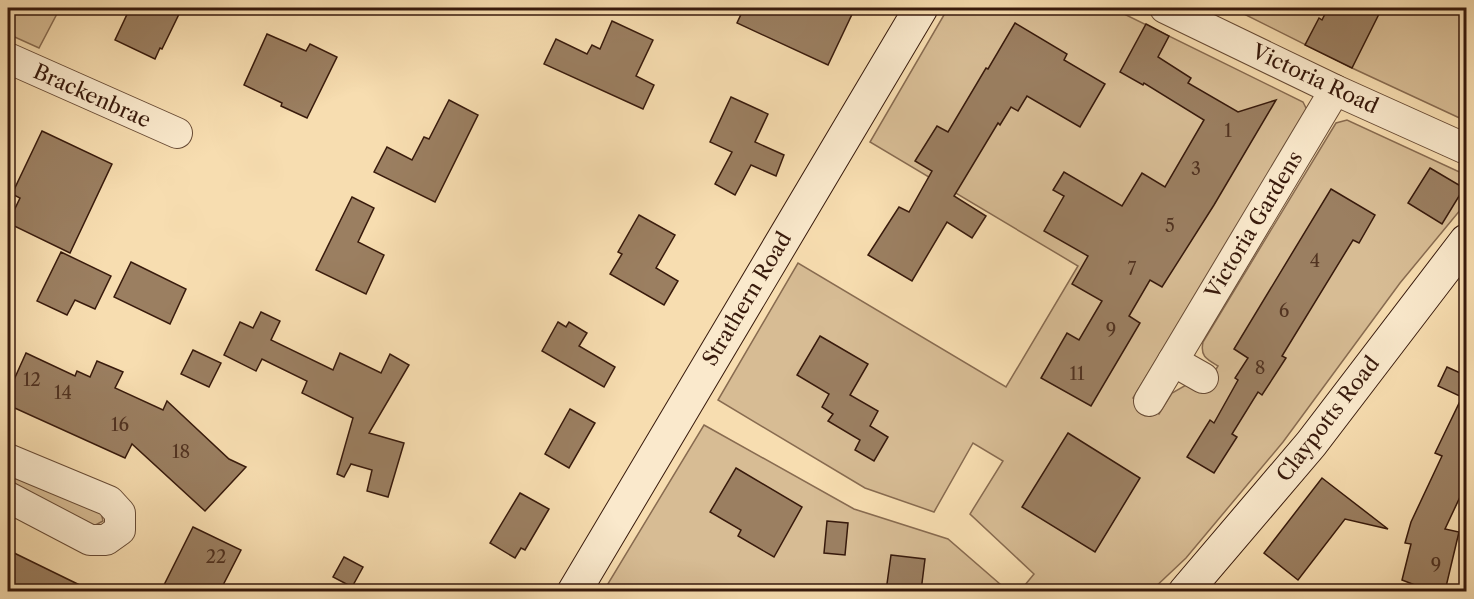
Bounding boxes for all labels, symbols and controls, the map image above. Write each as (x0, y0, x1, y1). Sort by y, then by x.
street label: Victoria Road (1247, 38, 1383, 119)
street label: Brackenbrae (30, 59, 155, 133)
house number: 1 (1224, 120, 1232, 142)
street label: Victoria Gardens (1199, 146, 1308, 304)
house number: 3 (1191, 158, 1201, 180)
house number: 5 (1165, 215, 1175, 237)
street label: Strathern Road (697, 227, 796, 370)
house number: 4 (1310, 250, 1320, 272)
house number: 7 (1128, 258, 1137, 280)
house number: 6 (1279, 300, 1289, 322)
house number: 9 (1106, 319, 1116, 341)
street label: Claypotts Road (1271, 351, 1384, 486)
house number: 8 (1255, 357, 1265, 379)
house number: 11 (1069, 363, 1085, 385)
house number: 12 (23, 369, 41, 391)
house number: 14 (54, 382, 72, 404)
house number: 16 (111, 414, 129, 436)
house number: 18 (172, 441, 190, 463)
house number: 22 (206, 546, 226, 568)
house number: 9 (1431, 554, 1441, 576)

